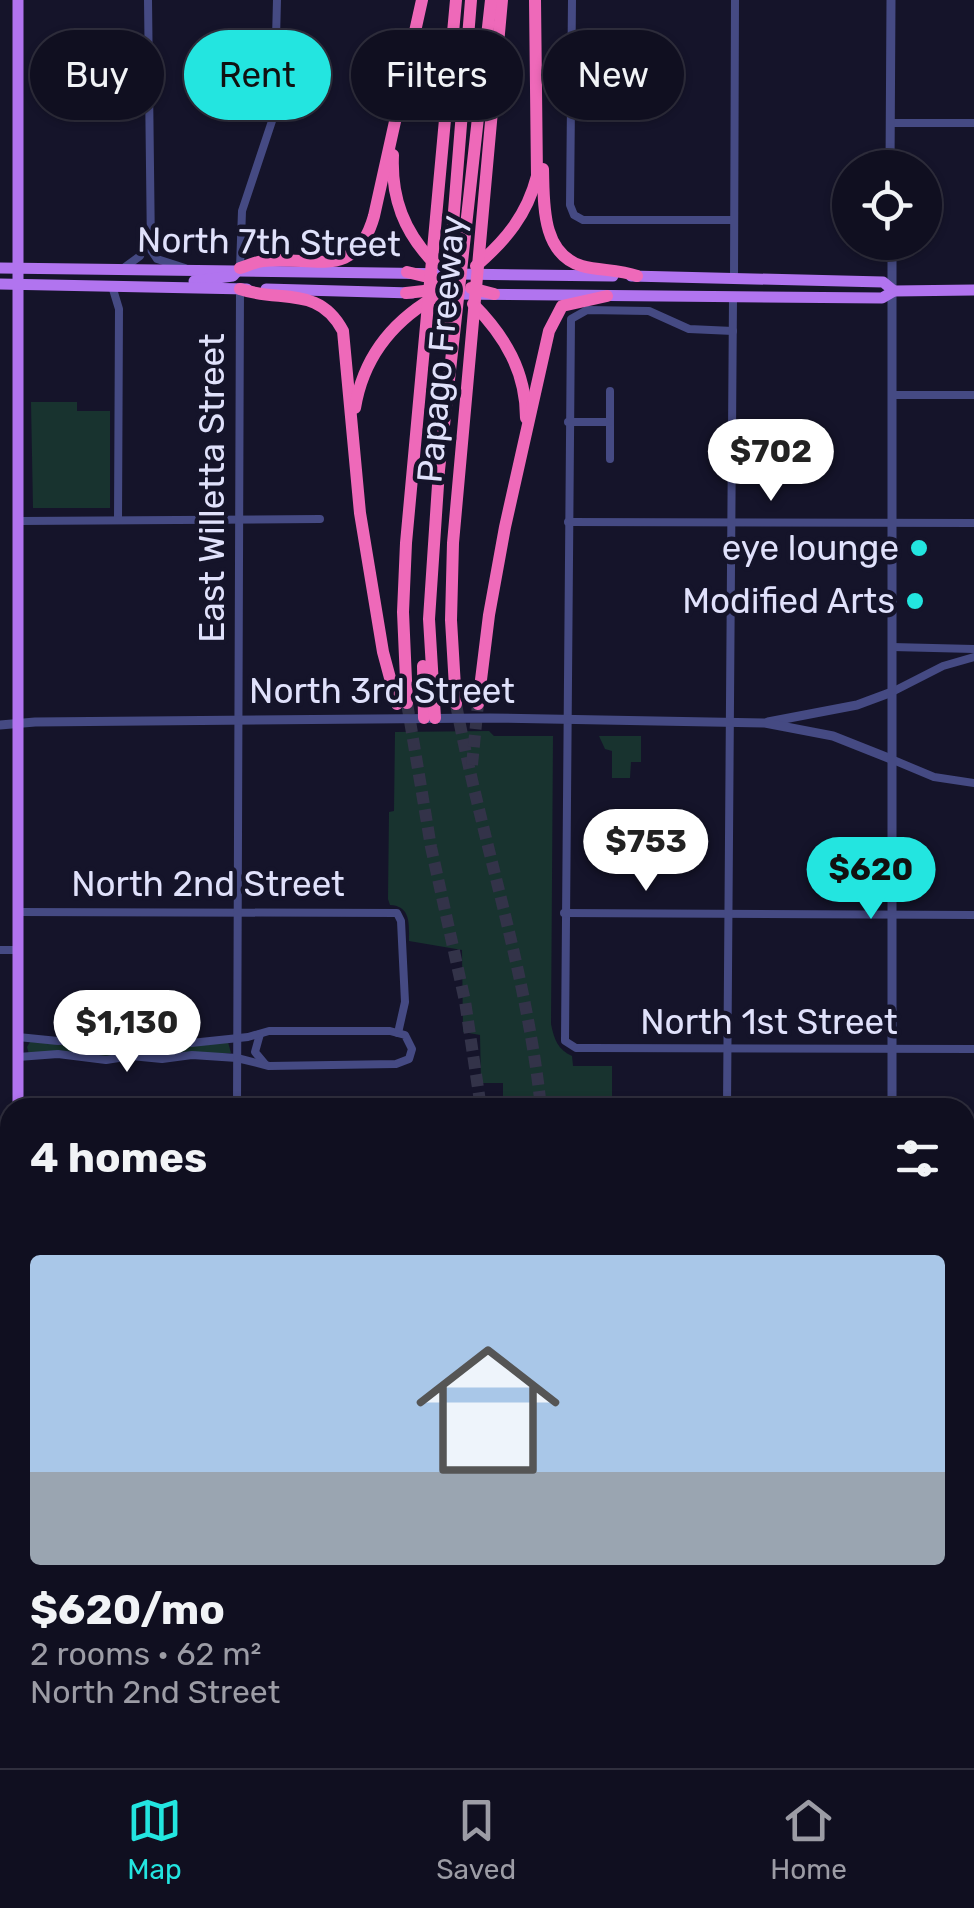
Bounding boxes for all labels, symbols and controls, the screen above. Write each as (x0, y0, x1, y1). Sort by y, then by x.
chip: Buy (30, 30, 164, 120)
chip: Rent (184, 30, 331, 120)
chip: Filters (351, 30, 523, 120)
chip: New (543, 30, 684, 120)
map controls (832, 150, 942, 260)
button: locate (832, 150, 942, 260)
street label: Papago Freeway (408, 213, 474, 485)
street label: North 7th Street (137, 219, 401, 265)
street label: East Willetta Street (191, 333, 233, 643)
pin: $702 (712, 419, 830, 504)
text: $702 (730, 432, 812, 470)
place label: eye lounge (722, 527, 899, 569)
marker: eye lounge (908, 537, 930, 559)
place label: Modified Arts (682, 580, 895, 622)
marker: Modified Arts (904, 590, 926, 612)
street label: North 3rd Street (249, 670, 515, 712)
pin: $753 (587, 809, 705, 894)
text: $753 (605, 822, 687, 860)
pin: $620 (812, 837, 930, 922)
text: $620 (829, 850, 913, 888)
street label: North 2nd Street (71, 863, 345, 905)
pin: $1,130 (46, 990, 208, 1075)
street label: North 1st Street (640, 1001, 898, 1043)
text: $1,130 (76, 1003, 178, 1041)
icon: filters (890, 1131, 945, 1186)
text: 4 homes (30, 1133, 207, 1183)
icon: home (398, 1320, 578, 1500)
text: $620/mo (30, 1585, 225, 1635)
text: 2 rooms · 62 m² (30, 1635, 262, 1673)
text: North 2nd Street (30, 1673, 280, 1711)
tab: Map (127, 1793, 182, 1886)
tab: Saved (436, 1793, 516, 1886)
tab: Home (770, 1793, 847, 1886)

